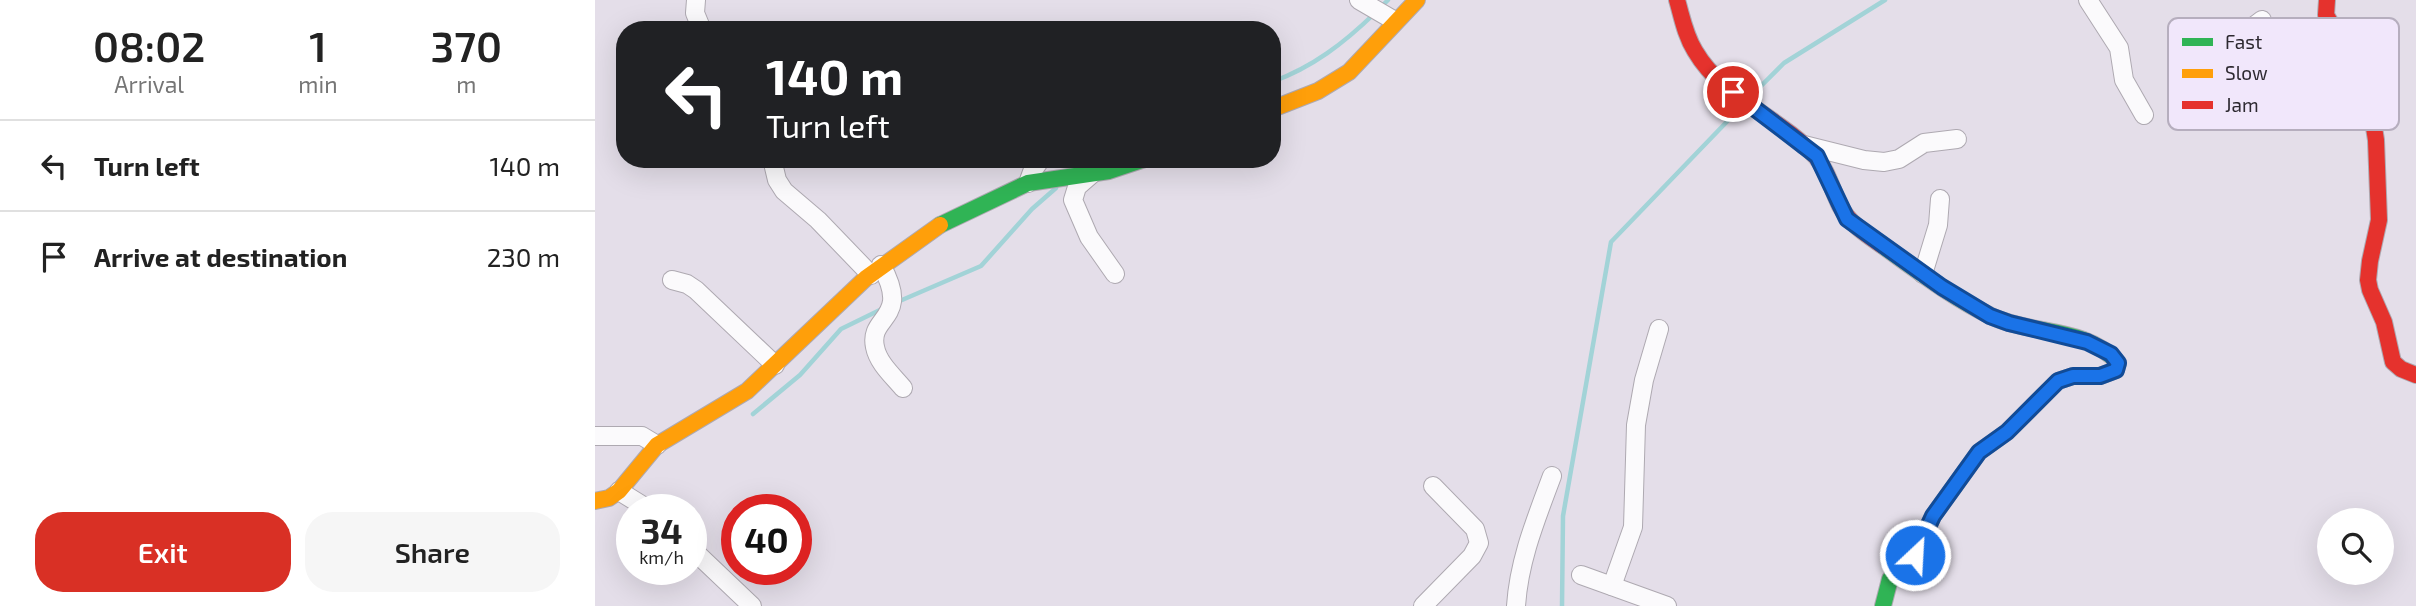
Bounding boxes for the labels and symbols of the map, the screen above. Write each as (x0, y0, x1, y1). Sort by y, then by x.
legend (2168, 18, 2399, 130)
text: Fast (2225, 30, 2262, 53)
text: Slow (2225, 61, 2268, 84)
pin (1703, 62, 1763, 122)
text: Jam (2225, 93, 2259, 116)
speed limit sign: 40 (721, 494, 812, 585)
position arrow (1878, 518, 1952, 592)

